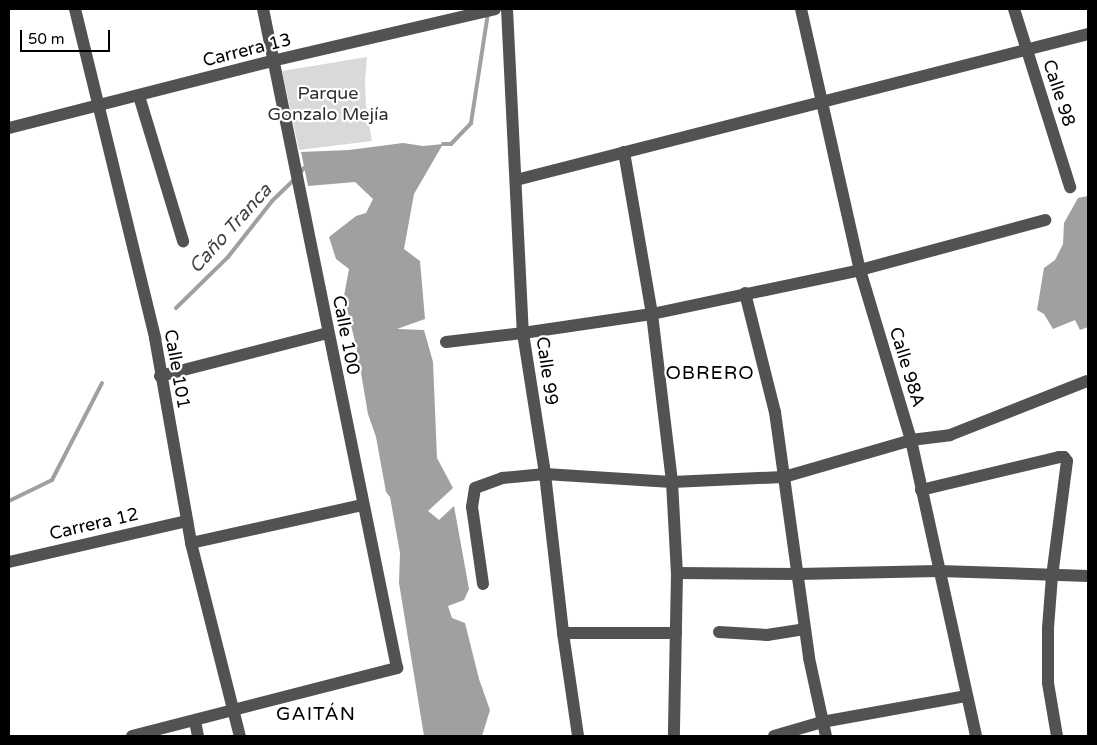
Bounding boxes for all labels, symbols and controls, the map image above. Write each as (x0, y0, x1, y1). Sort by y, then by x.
scale bar (22, 20, 112, 52)
street label: Carrera 13 (200, 29, 294, 71)
text: 50 m (28, 30, 65, 48)
street label: Calle 98 (1038, 57, 1080, 129)
park label: Parque Gonzalo Mejía (267, 83, 389, 126)
water label: Caño Tranca (185, 179, 277, 279)
street label: Calle 100 (328, 293, 364, 377)
street label: Calle 98A (885, 324, 929, 410)
street label: Calle 101 (159, 328, 195, 410)
street label: Calle 99 (531, 335, 563, 407)
district label: OBRERO (665, 363, 755, 385)
street label: Carrera 12 (47, 503, 141, 545)
district label: GAITÁN (275, 704, 357, 726)

